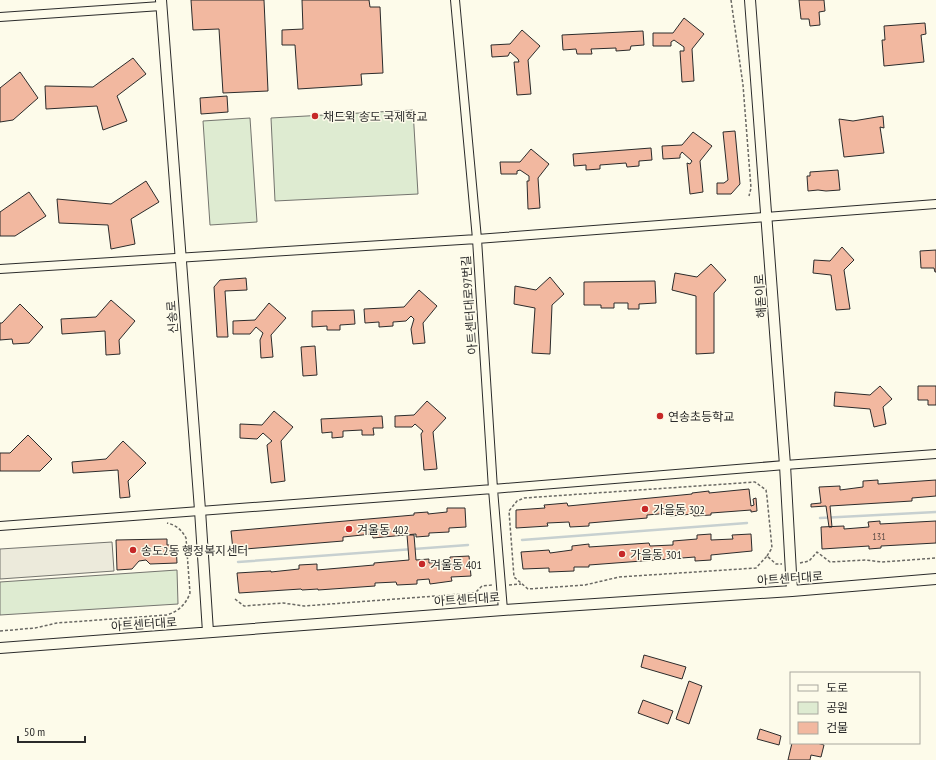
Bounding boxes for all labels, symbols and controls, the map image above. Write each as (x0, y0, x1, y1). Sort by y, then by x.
place label: 채드윅 송도 국제학교 (323, 109, 427, 124)
marker: 채드윅 송도 국제학교 (310, 111, 320, 121)
street label: 아트센터대로97번길 (458, 255, 480, 355)
street label: 해돋이로 (751, 273, 769, 319)
street label: 신송로 (163, 300, 181, 334)
place label: 연송초등학교 (668, 409, 734, 424)
marker: 연송초등학교 (655, 411, 665, 421)
place label: 가을동 302 (653, 502, 705, 517)
marker: 가을동 302 (640, 504, 650, 514)
place label: 겨울동 402 (357, 522, 409, 537)
marker: 겨울동 402 (344, 524, 354, 534)
house number: 131 (872, 530, 886, 543)
place label: 송도2동 행정복지센터 (141, 543, 248, 558)
marker: 송도2동 행정복지센터 (128, 545, 138, 555)
place label: 가을동 301 (630, 547, 682, 562)
marker: 가을동 301 (617, 549, 627, 559)
place label: 겨울동 401 (430, 557, 482, 572)
marker: 겨울동 401 (417, 559, 427, 569)
street label: 아트센터대로 (756, 568, 824, 588)
street label: 아트센터대로 (433, 589, 501, 609)
street label: 아트센터대로 (110, 614, 178, 634)
legend (790, 672, 920, 744)
text: 도로 (826, 680, 848, 695)
text: 공원 (826, 700, 848, 715)
scale bar (18, 718, 85, 744)
text: 건물 (826, 720, 848, 735)
text: 50 m (24, 724, 45, 739)

